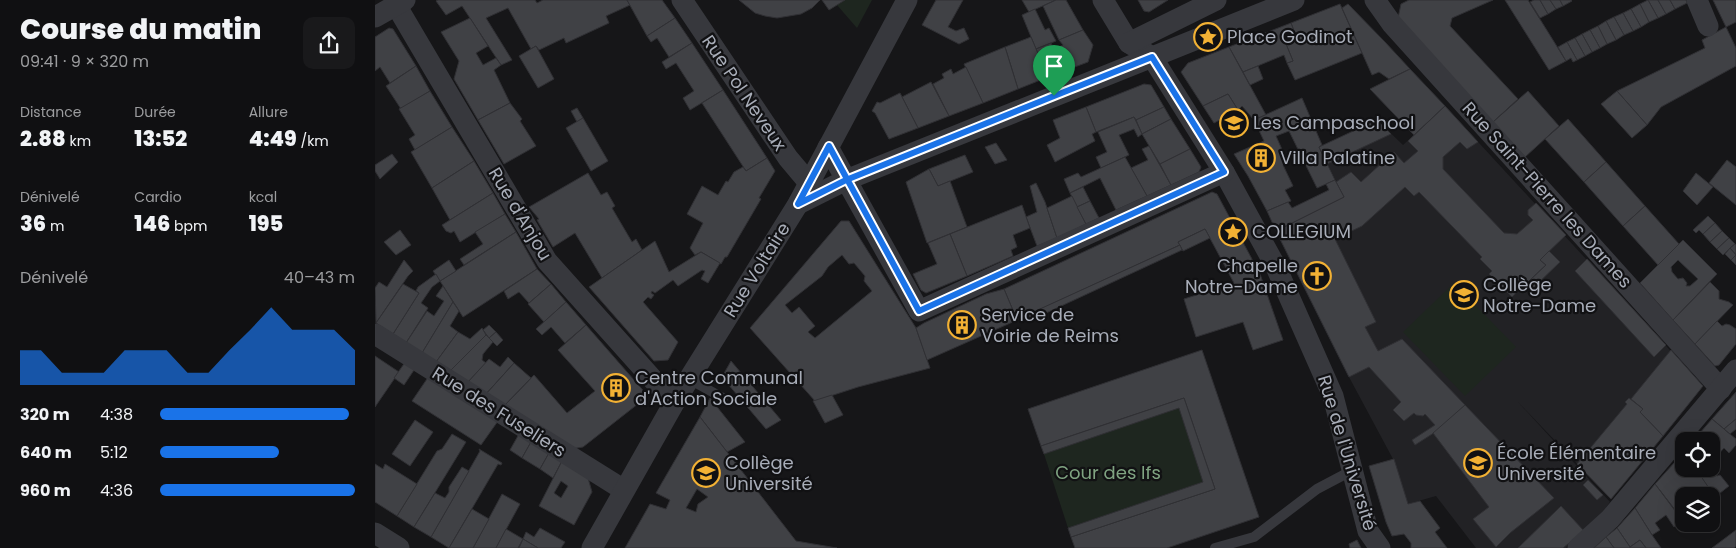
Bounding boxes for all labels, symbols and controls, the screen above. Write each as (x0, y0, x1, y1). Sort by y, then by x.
text: Course du matin (20, 10, 261, 49)
button: share (303, 17, 355, 69)
place icon: Place Godinot (1193, 22, 1223, 52)
place label: Place Godinot (1227, 24, 1353, 49)
street label: Rue Pol Neveux (696, 30, 793, 156)
pin (1033, 45, 1075, 96)
text: 09:41 · 9 × 320 m (20, 50, 149, 73)
icon: arrive (1040, 52, 1068, 80)
street label: Rue Saint-Pierre les Dames (1457, 96, 1638, 293)
text: Distance (20, 102, 81, 122)
text: Durée (134, 102, 176, 122)
text: Allure (249, 102, 288, 122)
school or university icon: Les Campaschool (1219, 108, 1249, 138)
place label: Les Campaschool (1253, 110, 1414, 135)
text: 2.88 (20, 124, 66, 153)
text: 13:52 (134, 124, 187, 153)
text: 4:49 (249, 124, 297, 153)
text: km (66, 131, 91, 151)
text: /km (297, 131, 329, 151)
building icon: Villa Palatine (1246, 143, 1276, 173)
place label: Villa Palatine (1280, 145, 1395, 170)
street label: Rue d'Anjou (483, 162, 558, 265)
text: Dénivelé (20, 187, 80, 207)
text: Cardio (134, 187, 182, 207)
text: kcal (249, 187, 277, 207)
text: 36 (20, 209, 46, 238)
text: 146 (134, 209, 170, 238)
text: 195 (249, 209, 283, 238)
text: m (46, 216, 64, 236)
text: bpm (170, 216, 207, 236)
street label: Rue Voltaire (717, 217, 796, 322)
place icon: COLLEGIUM (1218, 217, 1248, 247)
place label: COLLEGIUM (1252, 219, 1351, 244)
place label: Chapelle Notre-Dame (1185, 253, 1298, 299)
church icon: Chapelle Notre-Dame (1302, 261, 1332, 291)
text: Dénivelé (20, 266, 88, 289)
text: 40–43 m (284, 266, 355, 289)
place label: Collège Notre-Dame (1483, 272, 1596, 318)
school or university icon: Collège Notre-Dame (1449, 280, 1479, 310)
place label: Service de Voirie de Reims (981, 302, 1119, 348)
building icon: Service de Voirie de Reims (947, 310, 977, 340)
street label: Rue des Fuseliers (428, 360, 571, 463)
place label: Centre Communal d'Action Sociale (635, 365, 803, 411)
street label: Rue de l'Université (1312, 372, 1383, 534)
building icon: Centre Communal d'Action Sociale (601, 373, 631, 403)
text: 320 m (20, 403, 70, 426)
text: 4:38 (100, 403, 133, 426)
map controls (1675, 432, 1720, 532)
button: locate (1675, 432, 1720, 477)
place label: École Élémentaire Université (1497, 440, 1656, 486)
text: 640 m (20, 441, 72, 464)
text: 5:12 (100, 441, 128, 464)
school or university icon: École Élémentaire Université (1463, 448, 1493, 478)
place label: Collège Université (725, 450, 813, 496)
school or university icon: Collège Université (691, 458, 721, 488)
park label: Cour des Ifs (1055, 460, 1161, 485)
text: 960 m (20, 479, 71, 502)
text: 4:36 (100, 479, 133, 502)
button: layers (1675, 487, 1720, 532)

